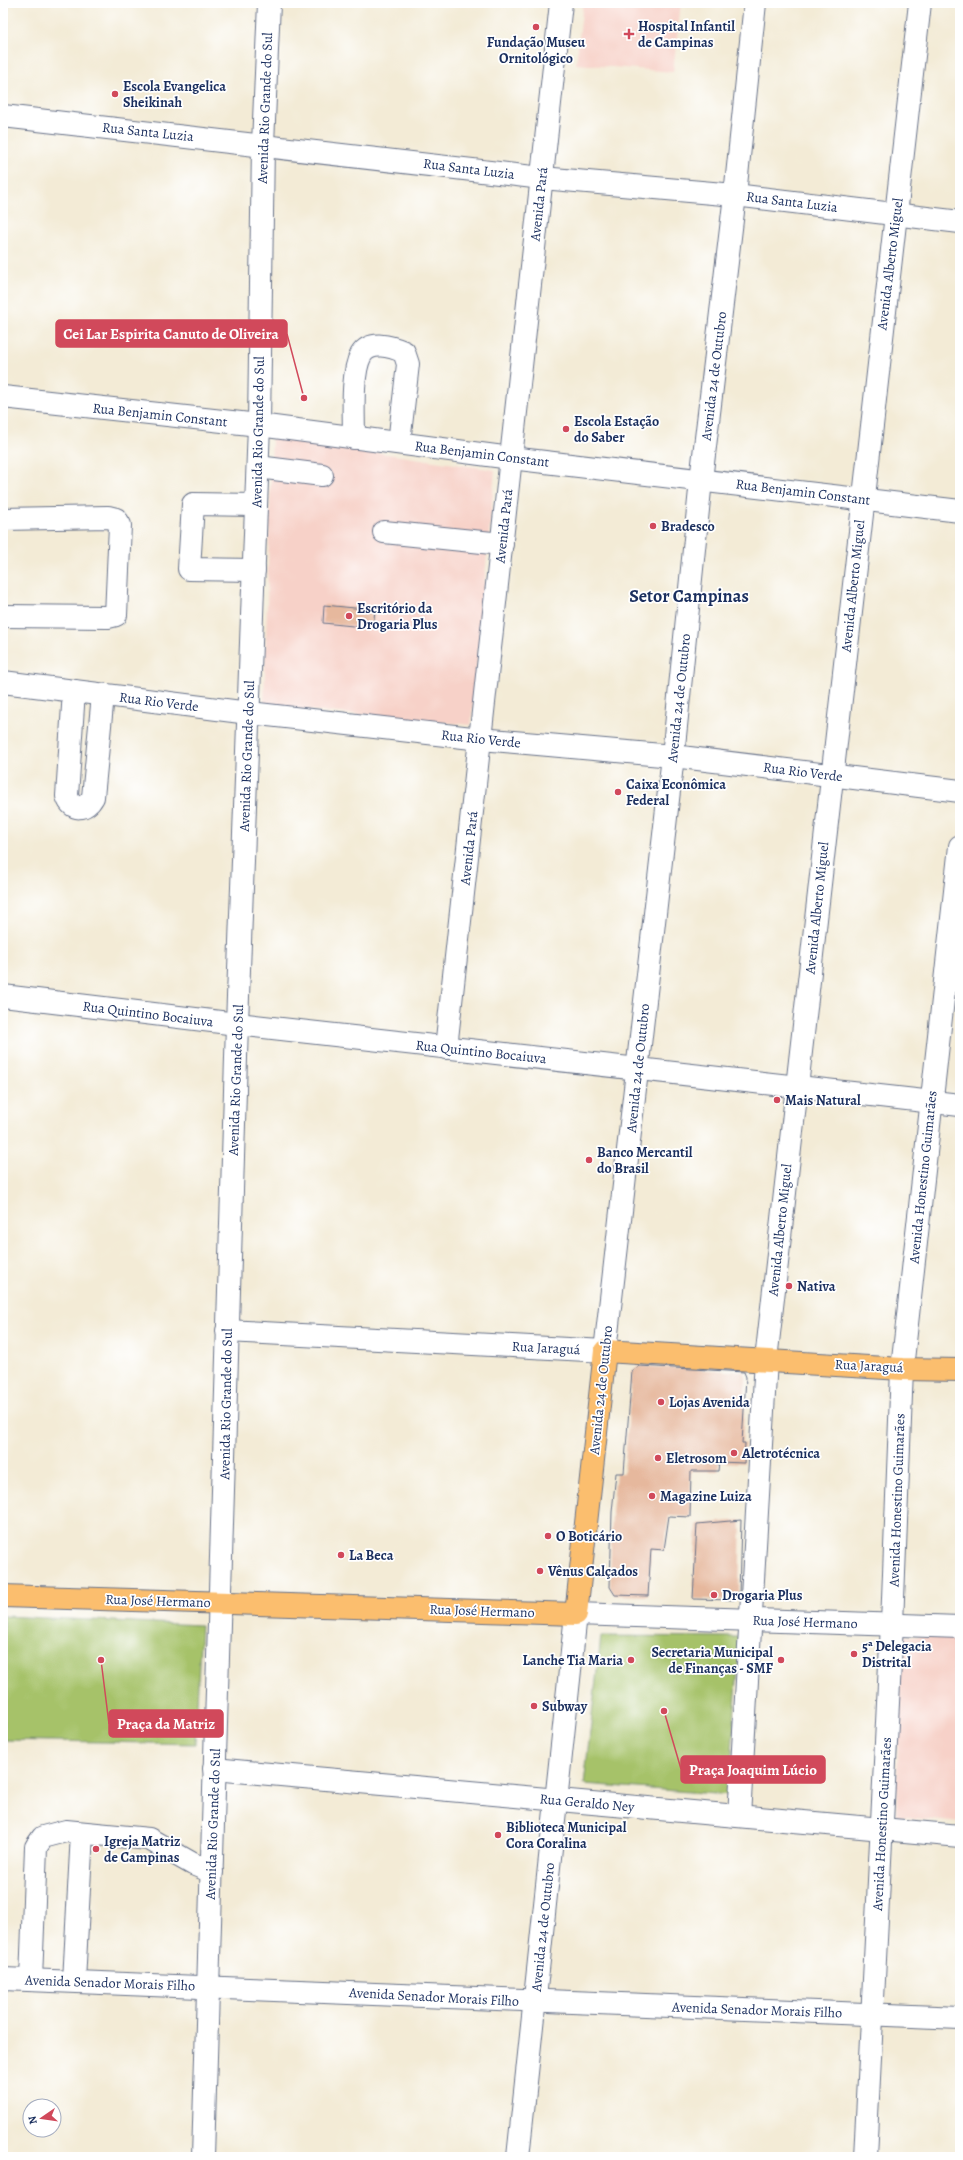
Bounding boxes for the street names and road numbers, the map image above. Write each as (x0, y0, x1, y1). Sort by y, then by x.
street label: Avenida Rio Grande do Sul (253, 31, 277, 185)
street label: Rua Santa Luzia (101, 118, 195, 146)
street label: Rua Santa Luzia (422, 154, 516, 184)
street label: Avenida Pará (526, 166, 552, 243)
street label: Rua Santa Luzia (745, 187, 839, 217)
street label: Avenida Alberto Miguel (872, 196, 908, 332)
street label: Avenida 24 de Outubro (697, 310, 731, 443)
street label: Avenida Rio Grande do Sul (247, 356, 269, 509)
street label: Rua Benjamin Constant (92, 398, 229, 432)
street label: Rua Benjamin Constant (414, 436, 551, 472)
street label: Rua Benjamin Constant (735, 474, 872, 510)
street label: Avenida Pará (491, 488, 517, 565)
street label: Avenida Alberto Miguel (836, 518, 869, 654)
street label: Avenida 24 de Outubro (663, 632, 695, 764)
street label: Avenida Rio Grande do Sul (235, 679, 259, 833)
street label: Rua Rio Verde (118, 688, 200, 716)
street label: Rua Rio Verde (440, 725, 522, 753)
street label: Rua Rio Verde (762, 758, 844, 786)
street label: Avenida Pará (456, 810, 482, 887)
street label: Avenida Alberto Miguel (800, 840, 833, 976)
street label: Rua Quintino Bocaiuva (82, 997, 215, 1031)
street label: Avenida 24 de Outubro (622, 1002, 654, 1134)
street label: Avenida Rio Grande do Sul (224, 1003, 248, 1157)
street label: Rua Quintino Bocaiuva (415, 1036, 548, 1068)
street label: Avenida Honestino Guimarães (904, 1090, 942, 1265)
street label: Avenida Alberto Miguel (763, 1162, 796, 1298)
street label: Avenida 24 de Outubro (585, 1324, 617, 1456)
street label: Avenida Rio Grande do Sul (215, 1328, 237, 1481)
street label: Rua Jaraguá (511, 1337, 581, 1359)
street label: Rua Jaraguá (834, 1355, 904, 1377)
street label: Avenida Honestino Guimarães (884, 1413, 910, 1588)
street label: Rua José Hermano (105, 1590, 211, 1612)
street label: Rua José Hermano (429, 1600, 535, 1622)
street label: Rua José Hermano (752, 1611, 858, 1633)
street label: Avenida Honestino Guimarães (868, 1737, 896, 1912)
street label: Avenida Rio Grande do Sul (201, 1747, 225, 1901)
street label: Rua Geraldo Ney (539, 1789, 636, 1817)
street label: Avenida 24 de Outubro (527, 1861, 559, 1993)
street label: Avenida Senador Morais Filho (24, 1971, 195, 1995)
street label: Avenida Senador Morais Filho (348, 1983, 519, 2011)
street label: Avenida Senador Morais Filho (671, 1998, 842, 2022)

